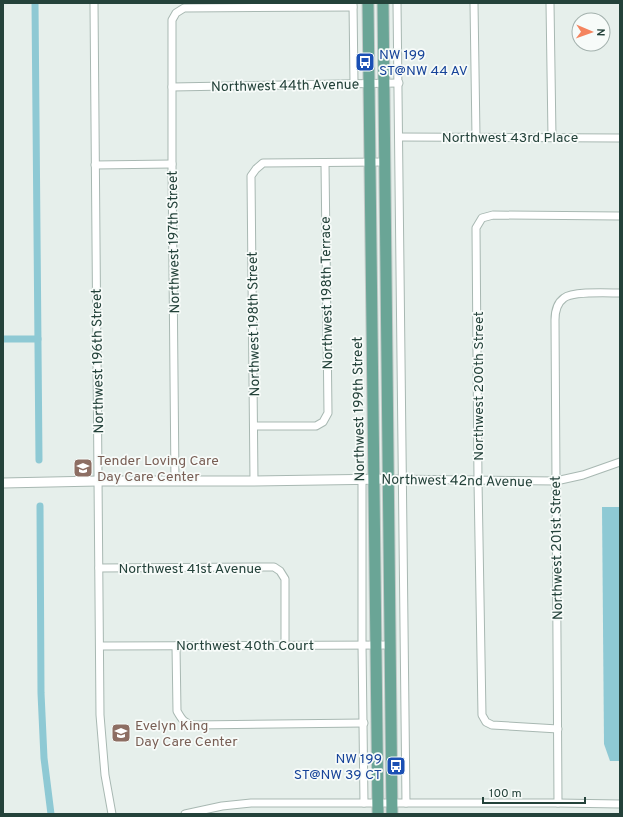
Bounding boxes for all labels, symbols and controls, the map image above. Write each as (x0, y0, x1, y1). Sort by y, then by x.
north arrow (571, 12, 611, 52)
text: N (593, 28, 607, 37)
place label: NW 199 ST@NW 44 AV (379, 47, 468, 80)
bus stop icon: NW 199 ST@NW 44 AV (354, 51, 376, 73)
street label: Northwest 44th Avenue (211, 77, 359, 96)
street label: Northwest 43rd Place (442, 130, 578, 147)
street label: Northwest 197th Street (165, 170, 184, 314)
street label: Northwest 198th Terrace (318, 216, 337, 370)
street label: Northwest 198th Street (245, 251, 264, 397)
street label: Northwest 196th Street (89, 288, 108, 434)
street label: Northwest 200th Street (471, 311, 488, 461)
street label: Northwest 199th Street (350, 336, 369, 482)
place label: Tender Loving Care Day Care Center (97, 453, 219, 486)
school or university icon: Tender Loving Care Day Care Center (72, 457, 94, 479)
street label: Northwest 42nd Avenue (381, 472, 533, 491)
street label: Northwest 201st Street (548, 476, 567, 620)
street label: Northwest 41st Avenue (118, 561, 262, 578)
street label: Northwest 40th Court (176, 638, 314, 655)
place label: Evelyn King Day Care Center (135, 718, 238, 751)
school or university icon: Evelyn King Day Care Center (110, 722, 132, 744)
place label: NW 199 ST@NW 39 CT (294, 751, 382, 784)
bus stop icon: NW 199 ST@NW 39 CT (385, 755, 407, 777)
scale bar (483, 779, 585, 805)
text: 100 m (489, 786, 522, 802)

